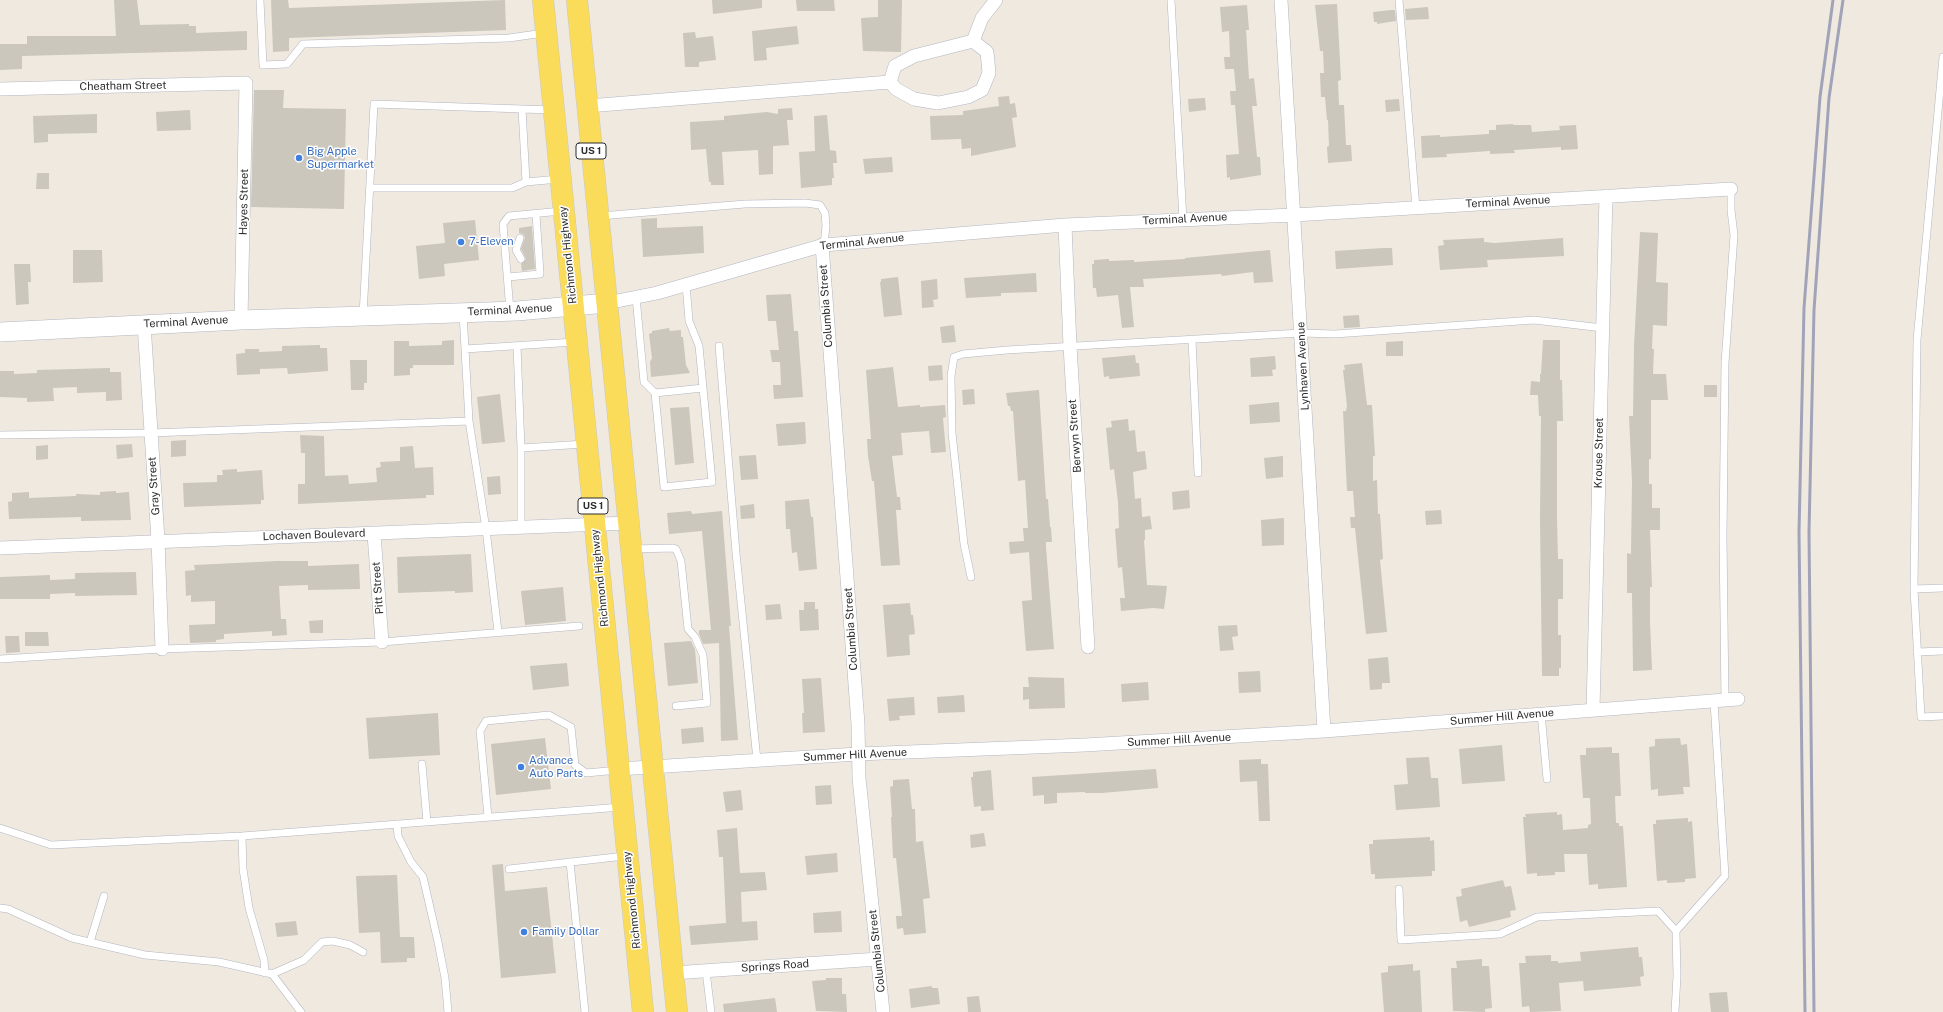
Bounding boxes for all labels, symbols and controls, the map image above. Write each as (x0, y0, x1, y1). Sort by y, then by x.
street label: Cheatham Street (79, 79, 167, 93)
road number: US 1 (576, 143, 606, 159)
place label: Big Apple Supermarket (307, 145, 374, 171)
marker: Big Apple Supermarket (294, 153, 304, 163)
street label: Hayes Street (237, 169, 251, 235)
street label: Terminal Avenue (1465, 193, 1551, 211)
street label: Richmond Highway (556, 206, 580, 304)
street label: Terminal Avenue (1142, 210, 1228, 228)
street label: Terminal Avenue (819, 231, 905, 253)
place label: 7-Eleven (469, 235, 514, 249)
marker: 7-Eleven (456, 237, 466, 247)
street label: Columbia Street (817, 264, 835, 348)
street label: Terminal Avenue (467, 301, 553, 319)
street label: Terminal Avenue (143, 313, 229, 331)
street label: Lynhaven Avenue (1294, 321, 1312, 411)
street label: Berwyn Street (1066, 399, 1084, 473)
street label: Krouse Street (1592, 417, 1606, 489)
street label: Gray Street (145, 456, 163, 516)
road number: US 1 (578, 498, 608, 514)
street label: Lochaven Boulevard (262, 527, 366, 543)
street label: Richmond Highway (588, 529, 612, 627)
street label: Pitt Street (370, 561, 386, 615)
street label: Columbia Street (842, 587, 860, 671)
street label: Summer Hill Avenue (1450, 706, 1554, 728)
street label: Summer Hill Avenue (1127, 731, 1231, 749)
street label: Summer Hill Avenue (803, 746, 907, 764)
place label: Advance Auto Parts (529, 754, 583, 780)
marker: Advance Auto Parts (516, 762, 526, 772)
street label: Richmond Highway (620, 851, 644, 949)
street label: Columbia Street (866, 909, 888, 993)
place label: Family Dollar (532, 925, 599, 939)
marker: Family Dollar (519, 927, 529, 937)
street label: Springs Road (740, 957, 810, 975)

